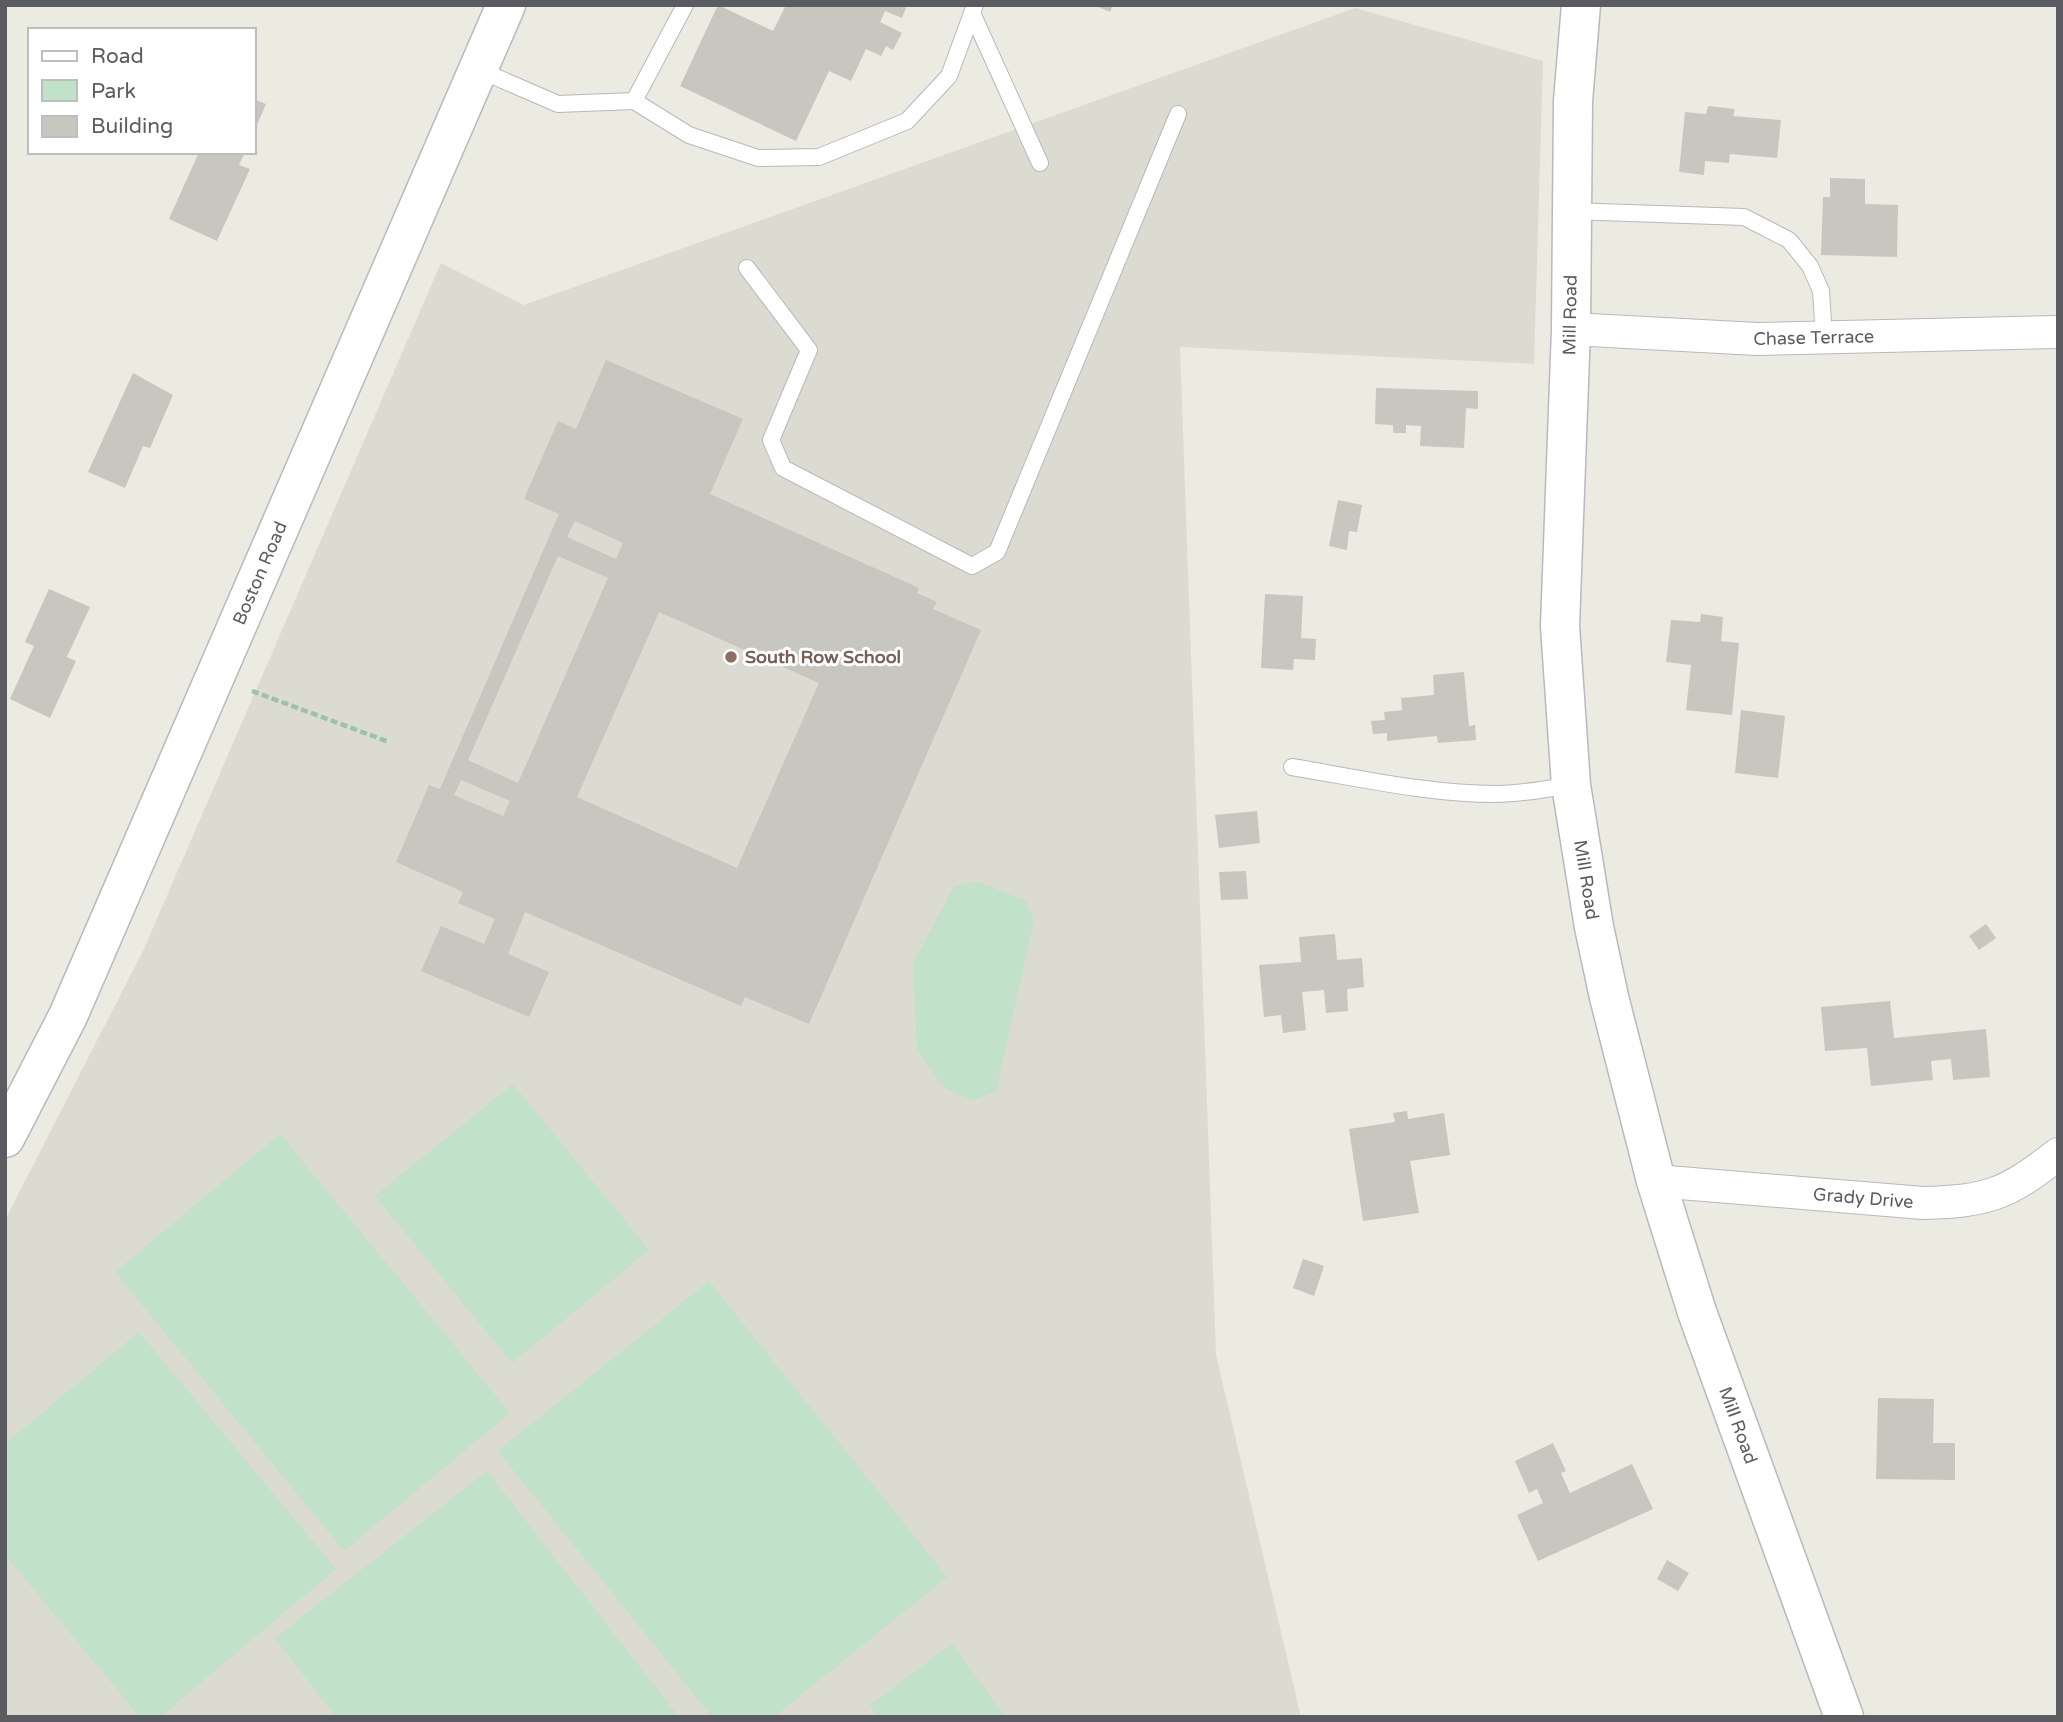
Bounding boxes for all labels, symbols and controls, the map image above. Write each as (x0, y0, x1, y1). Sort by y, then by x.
legend (28, 28, 256, 154)
text: Road (91, 44, 144, 69)
text: Park (91, 79, 136, 104)
text: Building (91, 114, 173, 139)
street label: Mill Road (1558, 275, 1582, 355)
street label: Chase Terrace (1753, 325, 1874, 350)
street label: Boston Road (228, 518, 292, 628)
place label: South Row School (745, 646, 901, 668)
marker: South Row School (723, 649, 739, 665)
street label: Mill Road (1569, 838, 1604, 921)
street label: Grady Drive (1812, 1183, 1914, 1213)
street label: Mill Road (1714, 1384, 1762, 1467)

